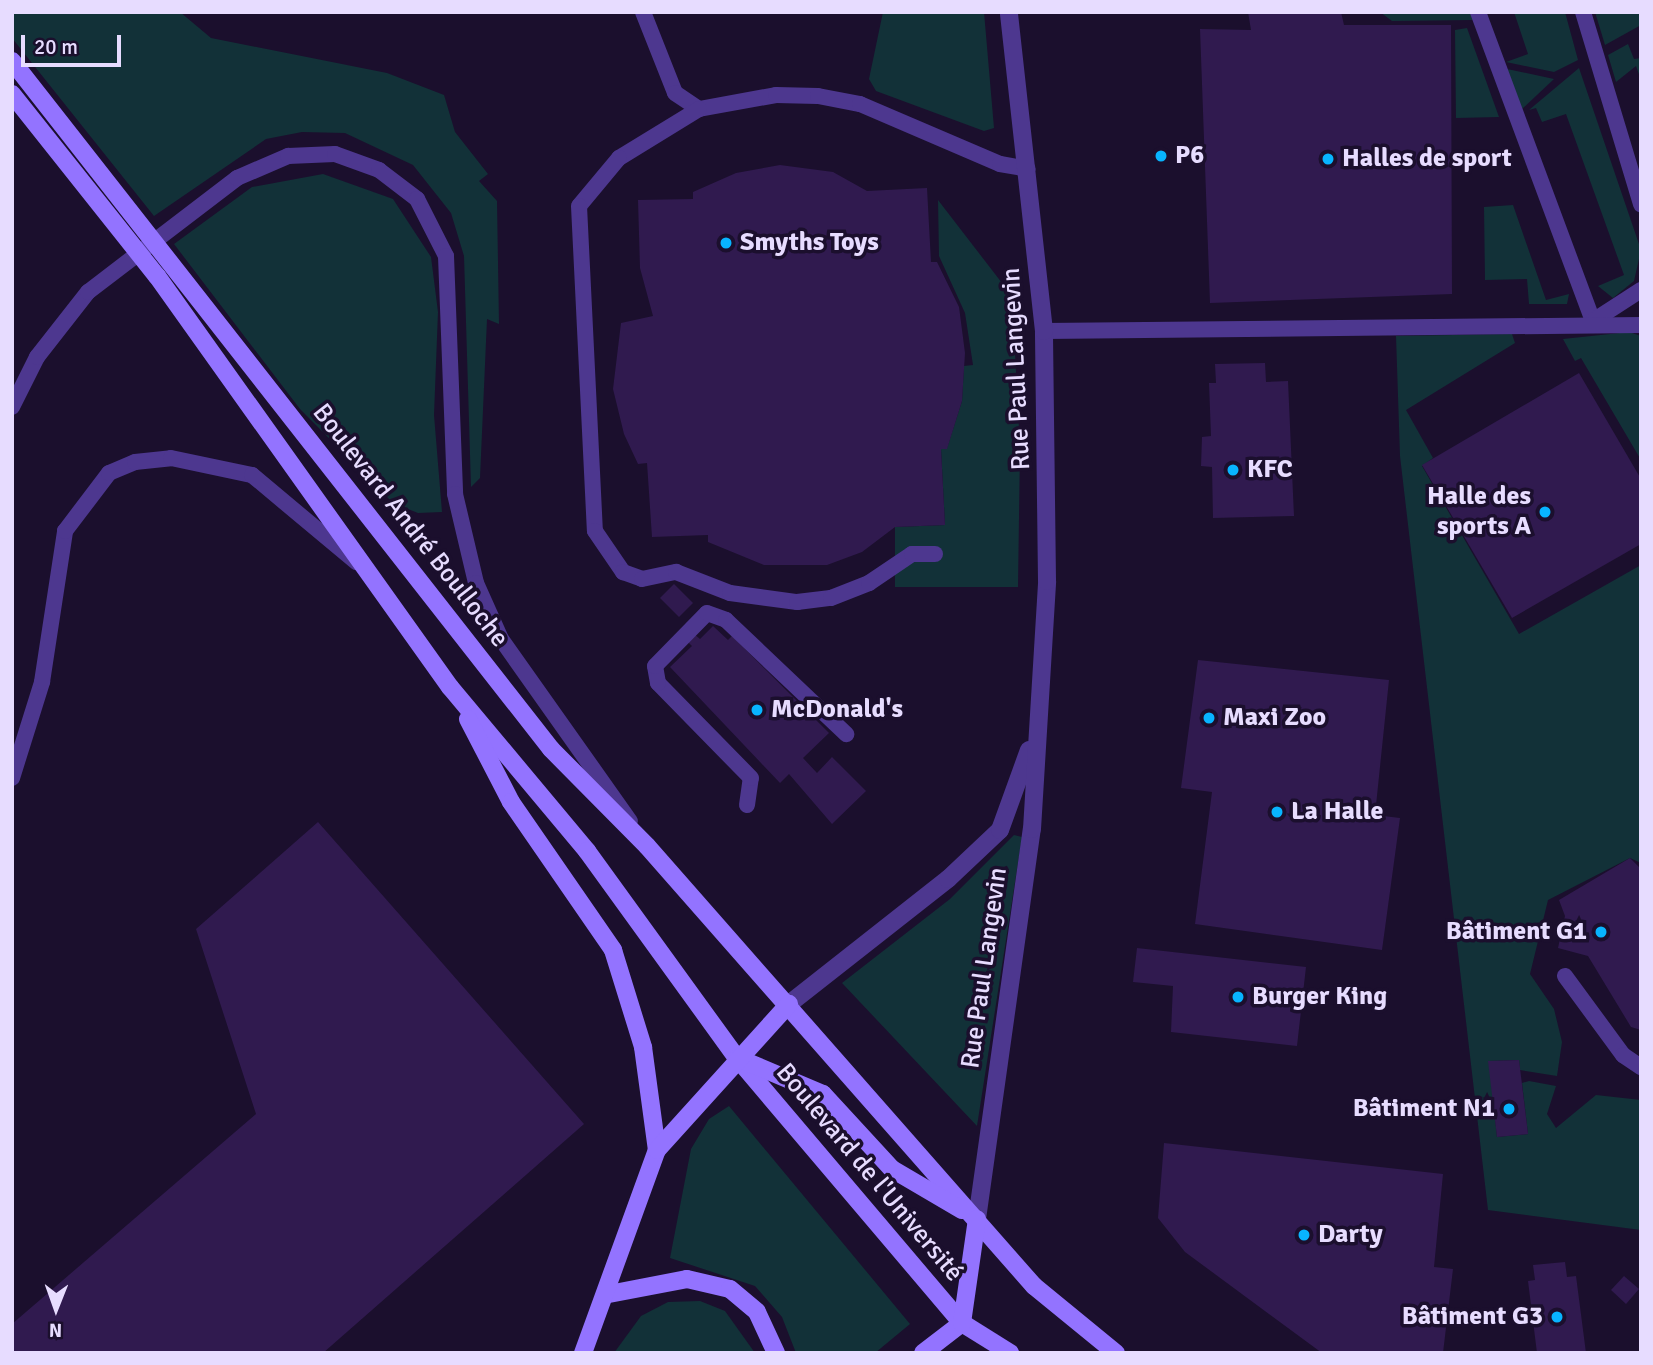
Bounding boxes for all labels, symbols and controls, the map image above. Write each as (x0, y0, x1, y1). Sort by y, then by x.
scale bar (24, 21, 124, 65)
text: 20 m (34, 34, 78, 60)
place label: P6 (1175, 140, 1204, 172)
place label: Halles de sport (1342, 143, 1512, 175)
marker: P6 (1153, 148, 1169, 164)
marker: Halles de sport (1320, 151, 1336, 167)
place label: Smyths Toys (740, 227, 879, 259)
marker: Smyths Toys (718, 235, 734, 251)
street label: Rue Paul Langevin (996, 267, 1038, 471)
street label: Boulevard André Boulloche (305, 398, 515, 654)
place label: KFC (1247, 454, 1293, 486)
marker: KFC (1225, 462, 1241, 478)
place label: Halle des sports A (1427, 481, 1531, 542)
marker: Halle des sports A (1537, 504, 1553, 520)
place label: McDonald's (771, 694, 903, 726)
marker: McDonald's (749, 702, 765, 718)
place label: Maxi Zoo (1223, 702, 1326, 734)
marker: Maxi Zoo (1201, 710, 1217, 726)
place label: La Halle (1291, 796, 1383, 828)
marker: La Halle (1269, 804, 1285, 820)
street label: Rue Paul Langevin (955, 865, 1015, 1071)
place label: Bâtiment G1 (1446, 916, 1587, 948)
marker: Bâtiment G1 (1593, 924, 1609, 940)
place label: Burger King (1252, 981, 1387, 1013)
marker: Burger King (1230, 989, 1246, 1005)
street label: Boulevard de l'Université (769, 1058, 969, 1288)
place label: Bâtiment N1 (1353, 1093, 1495, 1125)
marker: Bâtiment N1 (1501, 1101, 1517, 1117)
place label: Darty (1318, 1219, 1383, 1251)
marker: Darty (1296, 1227, 1312, 1243)
north arrow (21, 1274, 91, 1344)
place label: Bâtiment G3 (1402, 1301, 1543, 1333)
marker: Bâtiment G3 (1549, 1309, 1565, 1325)
text: N (49, 1318, 62, 1342)

